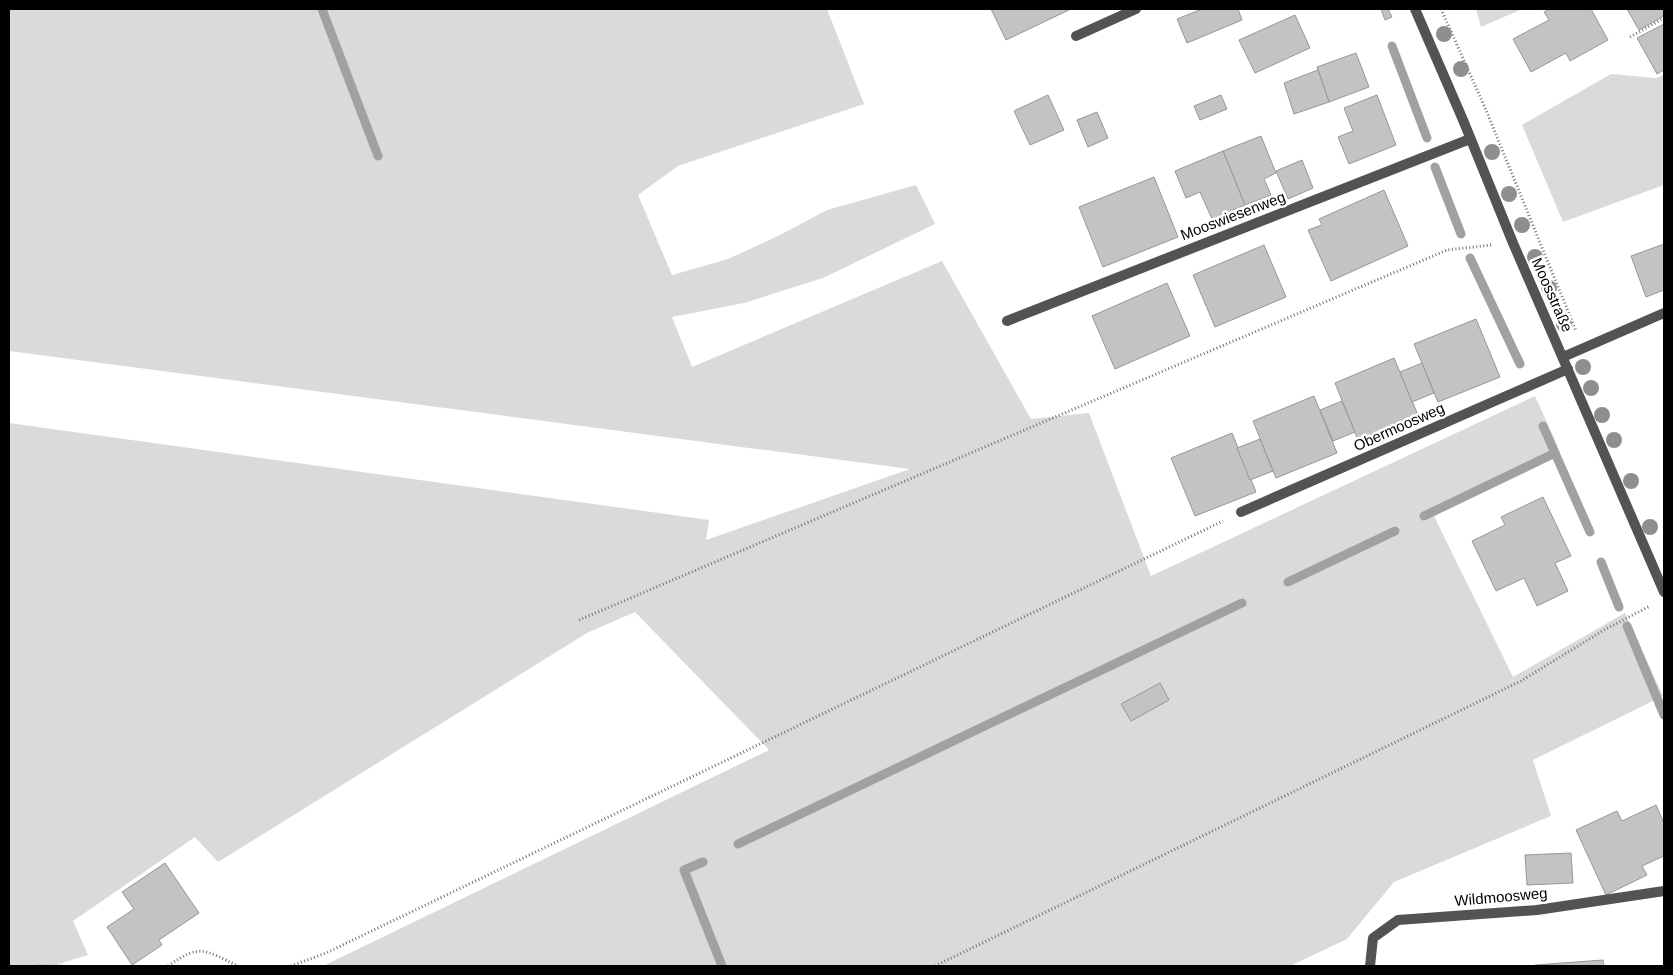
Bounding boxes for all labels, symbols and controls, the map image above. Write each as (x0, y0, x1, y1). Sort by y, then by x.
street label: Mooswiesenweg (1178, 188, 1288, 243)
street label: Moosstraße (1529, 255, 1576, 334)
street label: Obermoosweg (1351, 399, 1447, 454)
street label: Wildmoosweg (1454, 884, 1548, 909)

